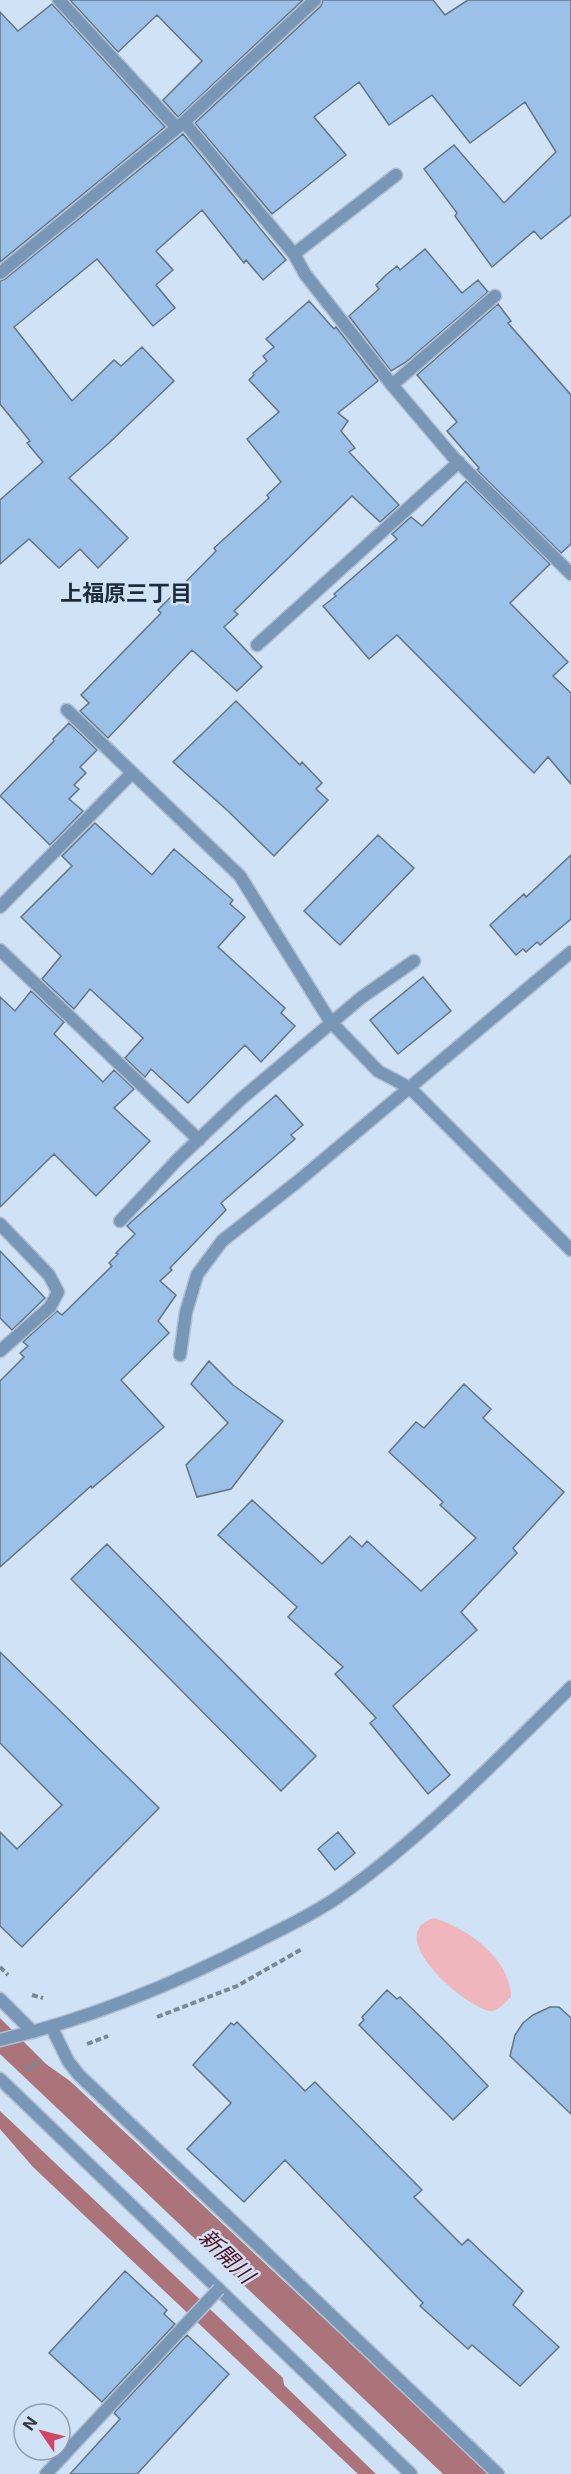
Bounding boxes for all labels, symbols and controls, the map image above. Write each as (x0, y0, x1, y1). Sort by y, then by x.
district label: 上福原三丁目 (60, 580, 192, 606)
water label: 新開川 (194, 2224, 261, 2290)
north arrow (12, 2402, 72, 2462)
text: N (18, 2413, 41, 2434)

